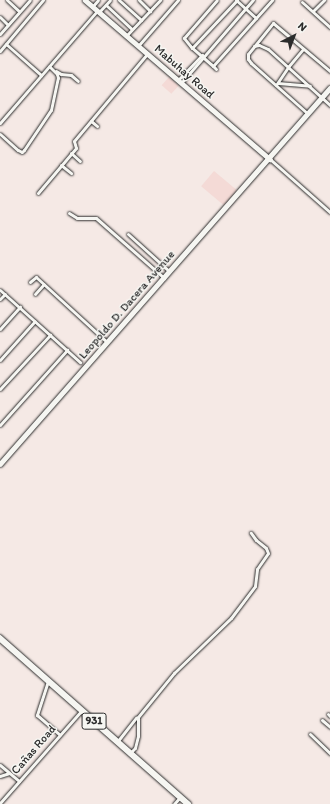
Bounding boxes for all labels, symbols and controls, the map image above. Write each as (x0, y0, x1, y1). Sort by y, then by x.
north arrow (274, 16, 314, 56)
text: N (295, 19, 309, 34)
street label: Mabuhay Road (151, 42, 217, 102)
street label: Leopoldo D. Dacera Avenue (76, 248, 178, 362)
road number: 931 (81, 712, 107, 730)
street label: Cañas Road (9, 722, 59, 778)

